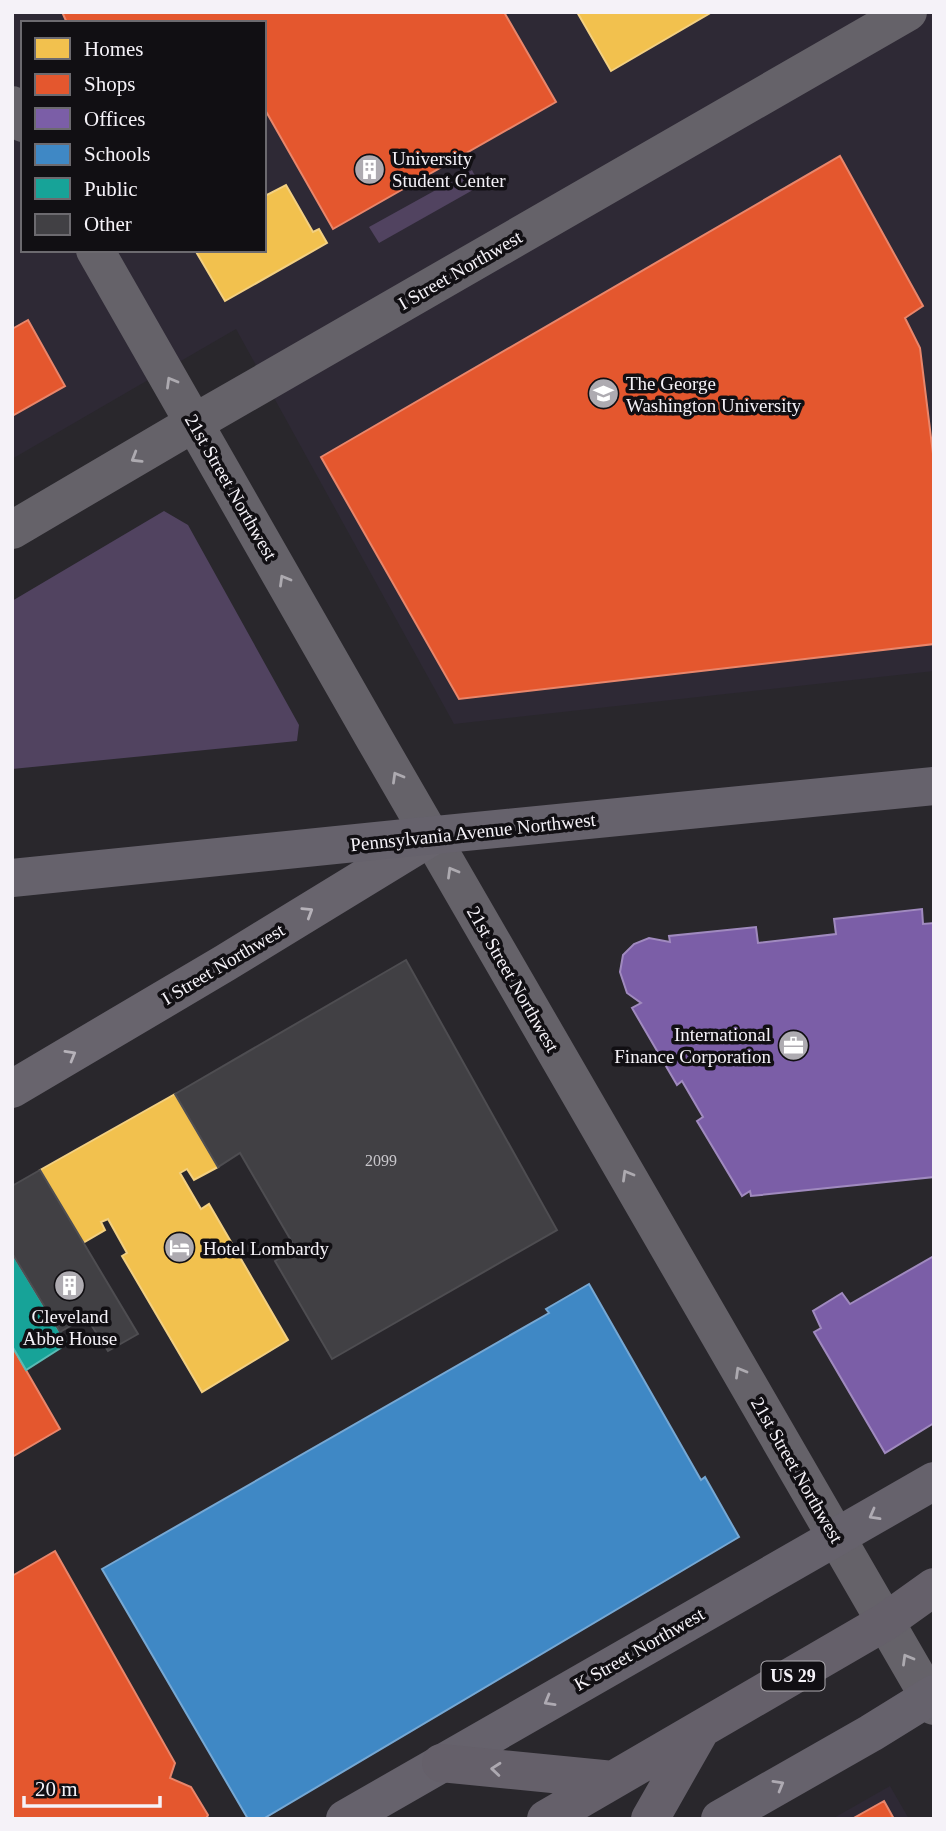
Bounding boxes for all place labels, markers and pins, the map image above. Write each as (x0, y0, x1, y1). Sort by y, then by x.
place label: University Student Center (392, 148, 506, 191)
building icon: University Student Center (352, 152, 386, 186)
place label: The George Washington University (626, 373, 802, 416)
school or university icon: The George Washington University (586, 377, 620, 411)
place label: International Finance Corporation (614, 1024, 771, 1067)
office icon: International Finance Corporation (777, 1028, 811, 1062)
hotel icon: Hotel Lombardy (163, 1231, 197, 1265)
place label: Hotel Lombardy (203, 1238, 330, 1259)
building icon: Cleveland Abbe House (53, 1268, 87, 1302)
place label: Cleveland Abbe House (23, 1306, 117, 1349)

